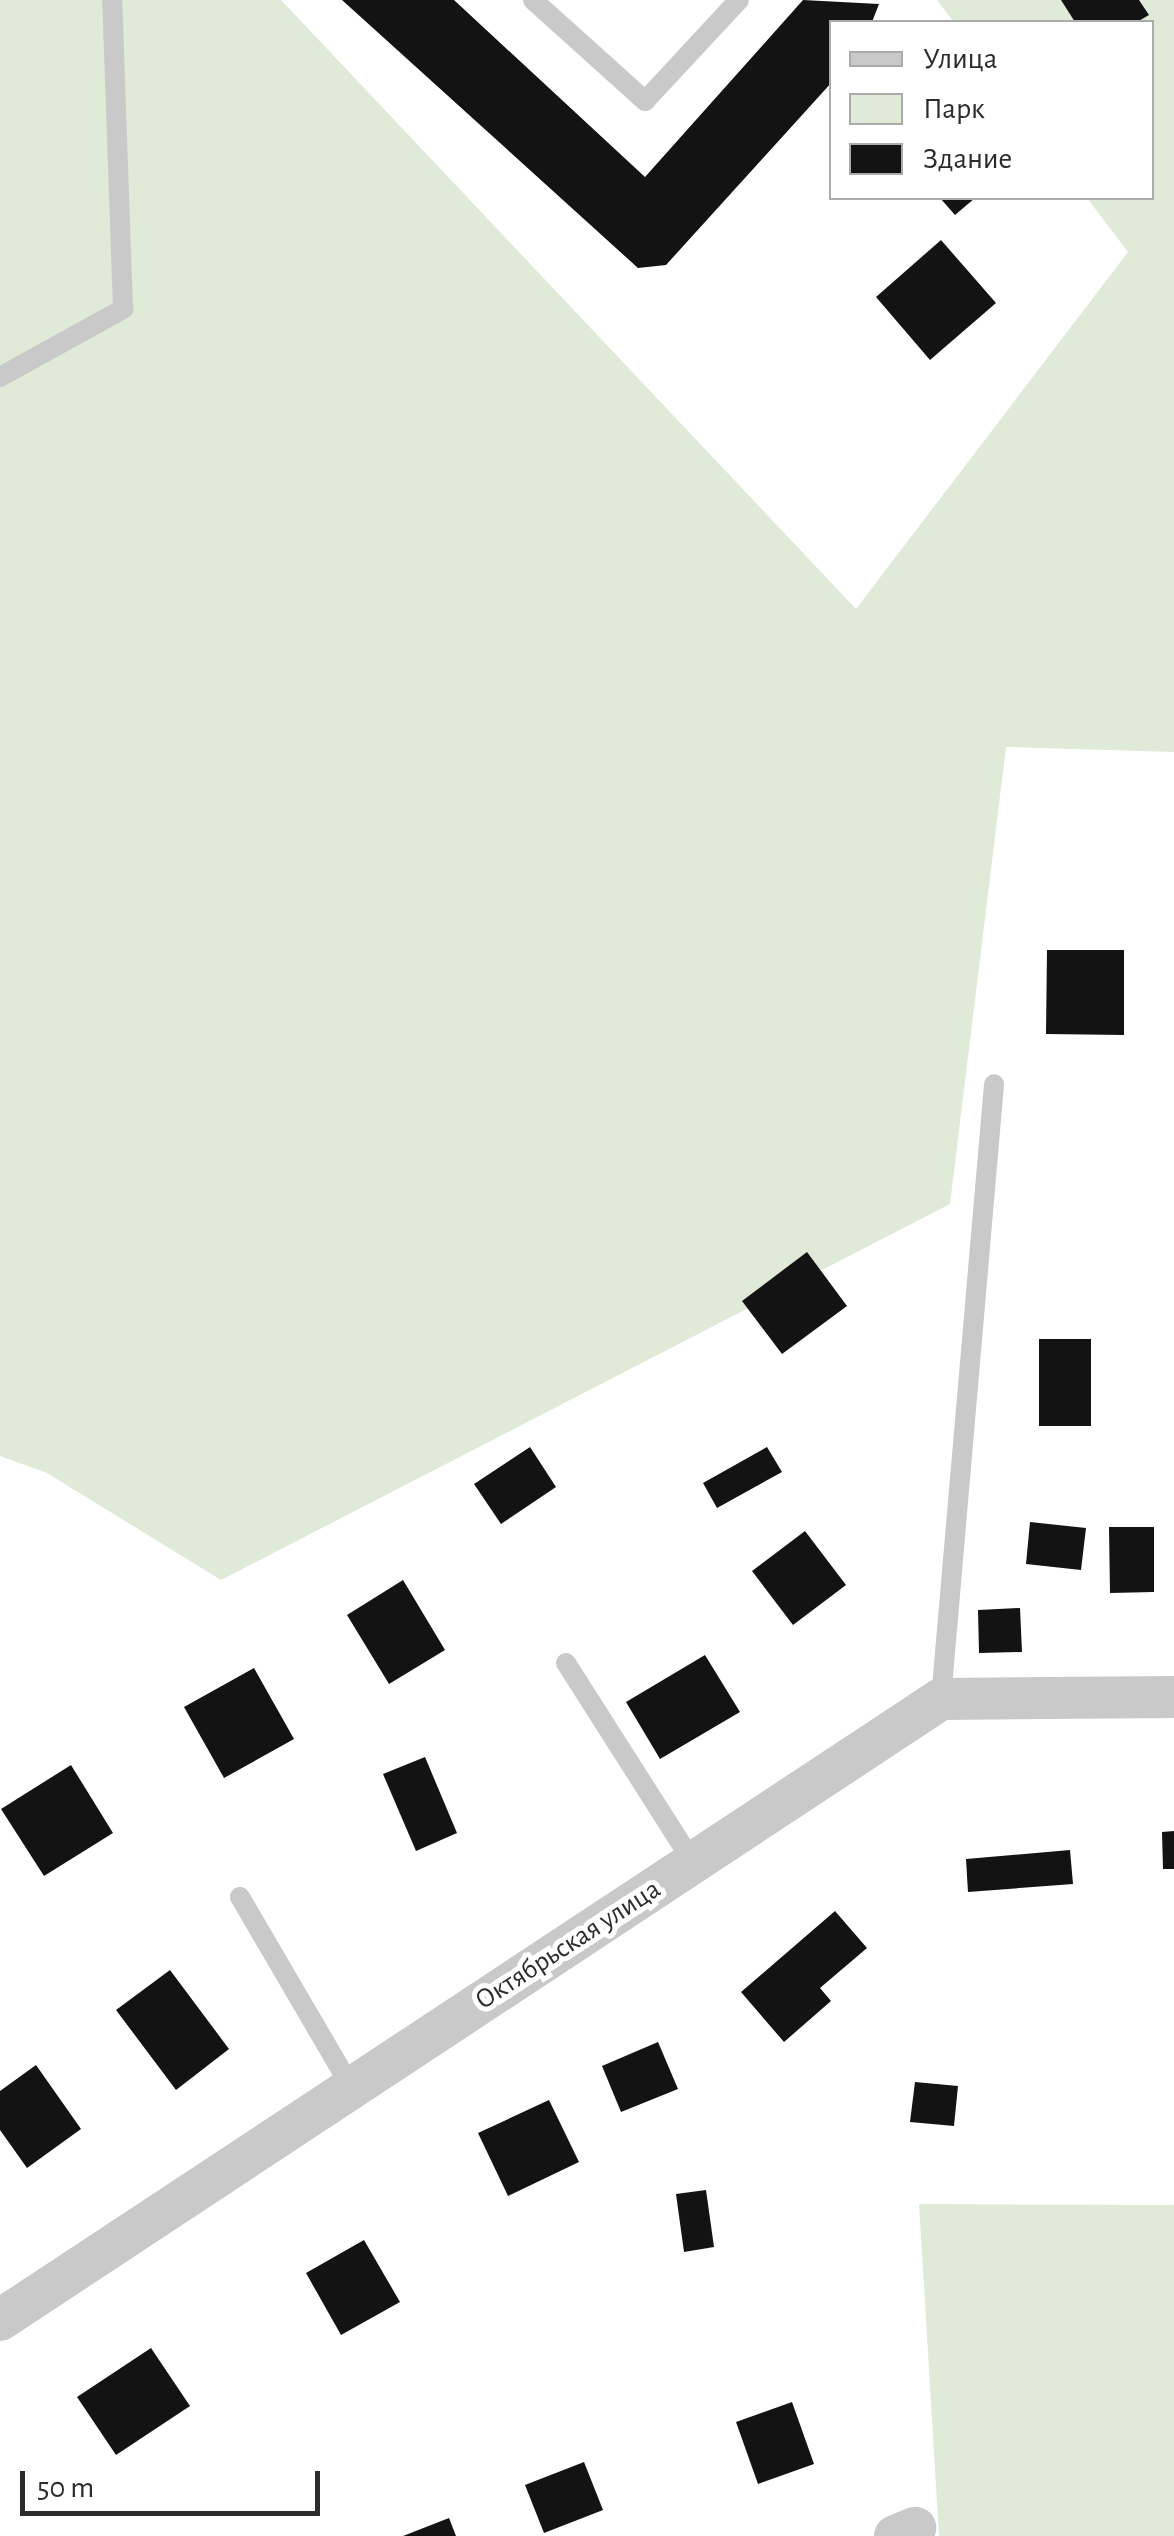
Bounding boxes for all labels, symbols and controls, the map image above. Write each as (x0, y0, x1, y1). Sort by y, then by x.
legend (829, 20, 1154, 200)
text: Улица (923, 44, 998, 74)
text: Парк (923, 94, 985, 124)
text: Здание (923, 144, 1012, 174)
street label: Октябрьская улица (469, 1873, 667, 2017)
scale bar (25, 2451, 325, 2513)
text: 50 m (37, 2473, 94, 2503)

